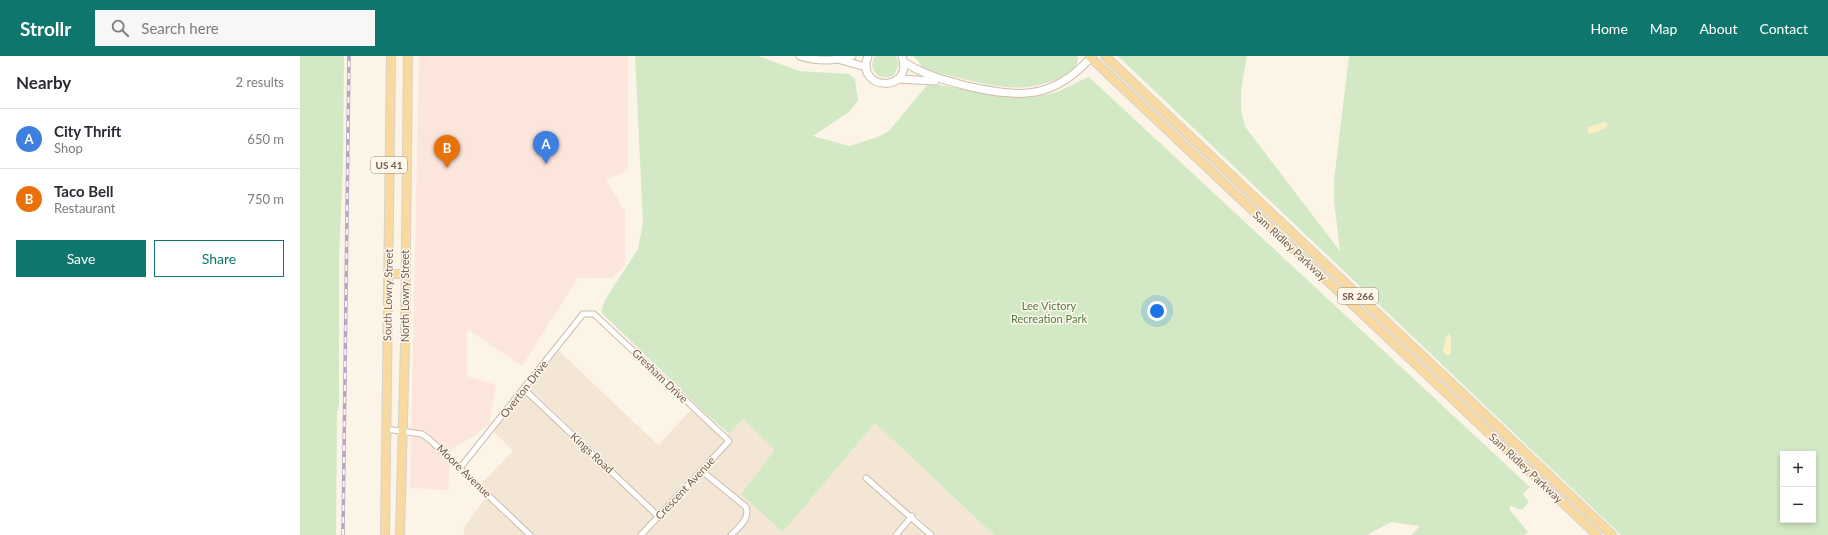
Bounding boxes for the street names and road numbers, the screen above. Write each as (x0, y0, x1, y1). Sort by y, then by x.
road number: US 41 (371, 157, 407, 173)
street label: Sam Ridley Parkway (1251, 208, 1330, 283)
street label: South Lowry Street (380, 249, 395, 341)
street label: North Lowry Street (398, 250, 411, 342)
road number: SR 266 (1338, 288, 1378, 304)
street label: Gresham Drive (630, 346, 691, 405)
street label: Overton Drive (497, 357, 550, 420)
street label: Kings Road (568, 430, 616, 476)
street label: Sam Ridley Parkway (1487, 430, 1566, 505)
street label: Moore Avenue (434, 441, 495, 500)
street label: Crescent Avenue (652, 453, 717, 522)

